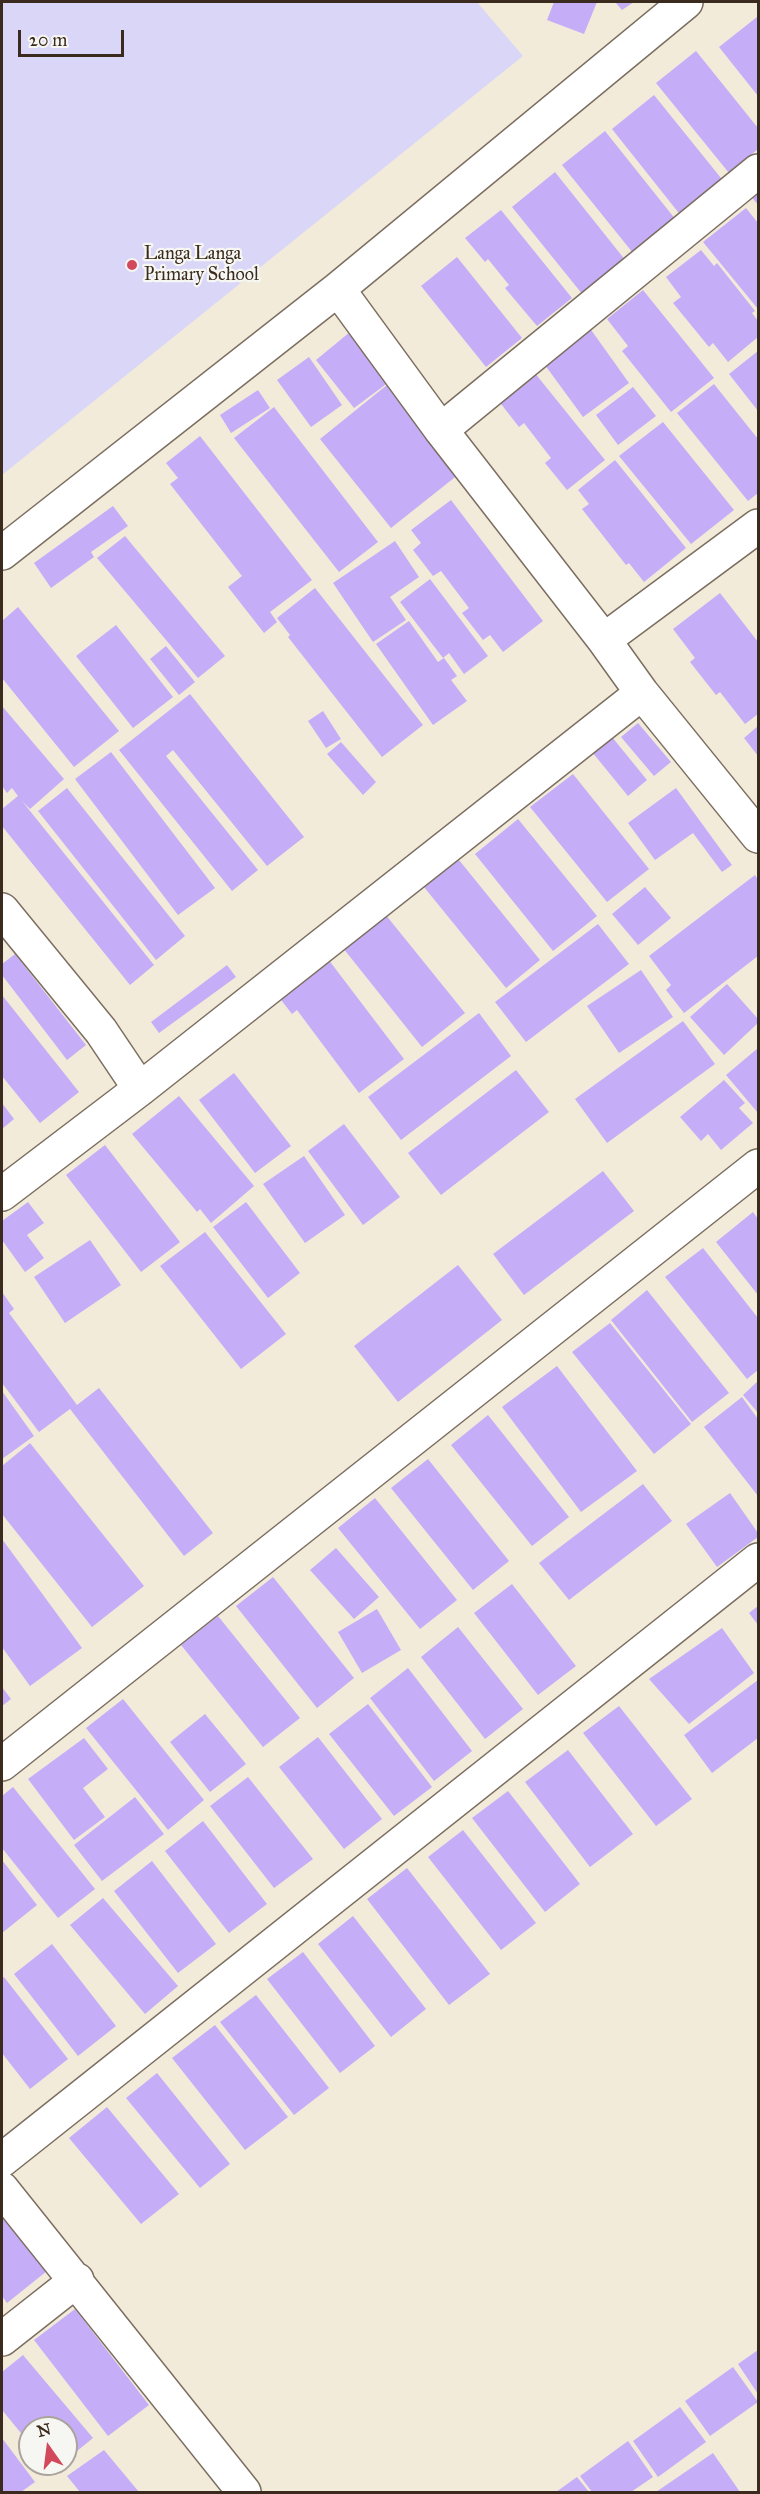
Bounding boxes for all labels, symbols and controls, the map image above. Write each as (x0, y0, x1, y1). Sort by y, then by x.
scale bar (21, 18, 128, 56)
text: 20 m (29, 29, 67, 51)
place label: Langa Langa Primary School (144, 244, 259, 286)
marker: Langa Langa Primary School (125, 258, 139, 272)
north arrow (18, 2416, 78, 2476)
text: N (35, 2419, 53, 2441)

